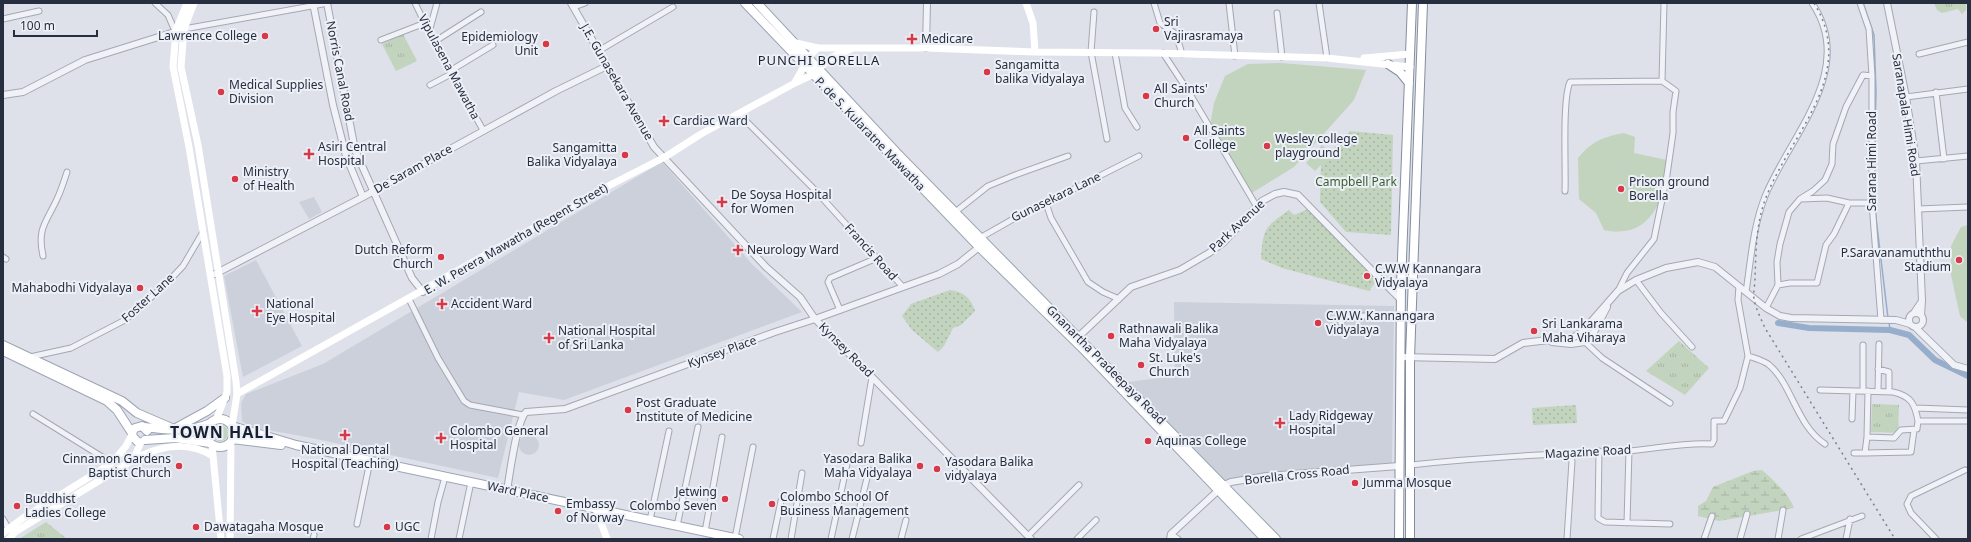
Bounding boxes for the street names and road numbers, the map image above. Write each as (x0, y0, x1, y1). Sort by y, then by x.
street label: Vipulasena Mawatha (414, 11, 484, 122)
street label: Norris Canal Road (322, 19, 359, 122)
street label: J.E. Gunasekara Avenue (577, 19, 658, 143)
street label: Saranapala Himi Road (1888, 52, 1925, 178)
street label: P. de S. Kularatne Mawatha (811, 73, 929, 194)
street label: Sarana Himi Road (1863, 111, 1880, 211)
street label: De Saram Place (370, 140, 455, 197)
street label: Gunasekara Lane (1008, 167, 1104, 226)
street label: E. W. Perera Mawatha (Regent Street) (421, 179, 611, 298)
street label: Park Avenue (1205, 195, 1268, 256)
street label: Francis Road (841, 219, 902, 284)
street label: Foster Lane (118, 269, 178, 326)
street label: Gnanartha Pradeepaya Road (1043, 301, 1170, 428)
street label: Kynsey Road (815, 318, 878, 381)
street label: Kynsey Place (685, 331, 759, 372)
street label: Magazine Road (1544, 441, 1632, 462)
street label: Borella Cross Road (1244, 461, 1350, 488)
street label: Ward Place (486, 477, 551, 506)

